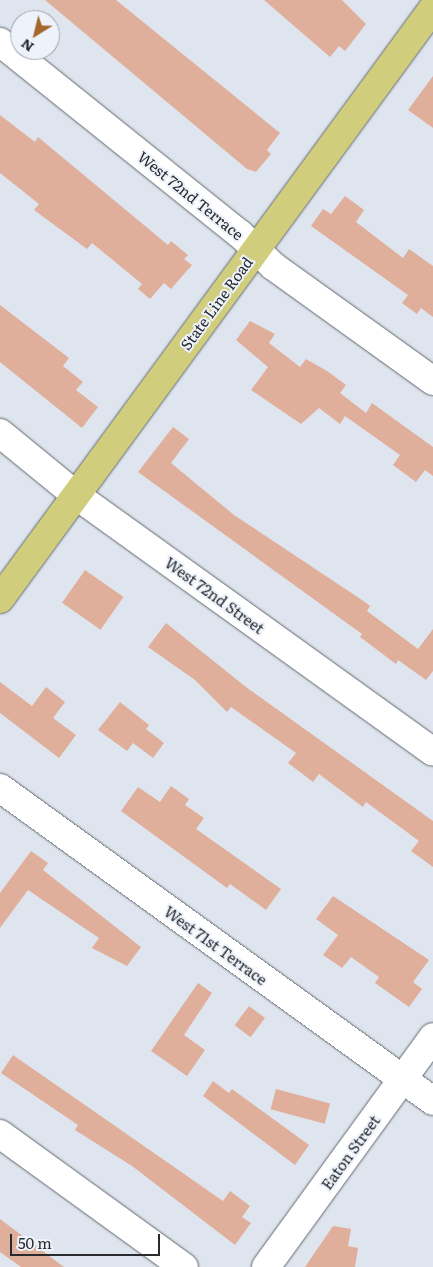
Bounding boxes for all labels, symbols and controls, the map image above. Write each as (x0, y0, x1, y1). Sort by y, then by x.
north arrow (10, 10, 60, 60)
text: N (16, 35, 37, 58)
street label: West 72nd Terrace (135, 147, 247, 243)
street label: State Line Road (176, 253, 256, 353)
street label: West 72nd Street (162, 553, 268, 637)
street label: West 71st Terrace (161, 902, 271, 988)
street label: Eaton Street (317, 1111, 383, 1193)
scale bar (12, 1224, 162, 1256)
text: 50 m (18, 1231, 52, 1254)

